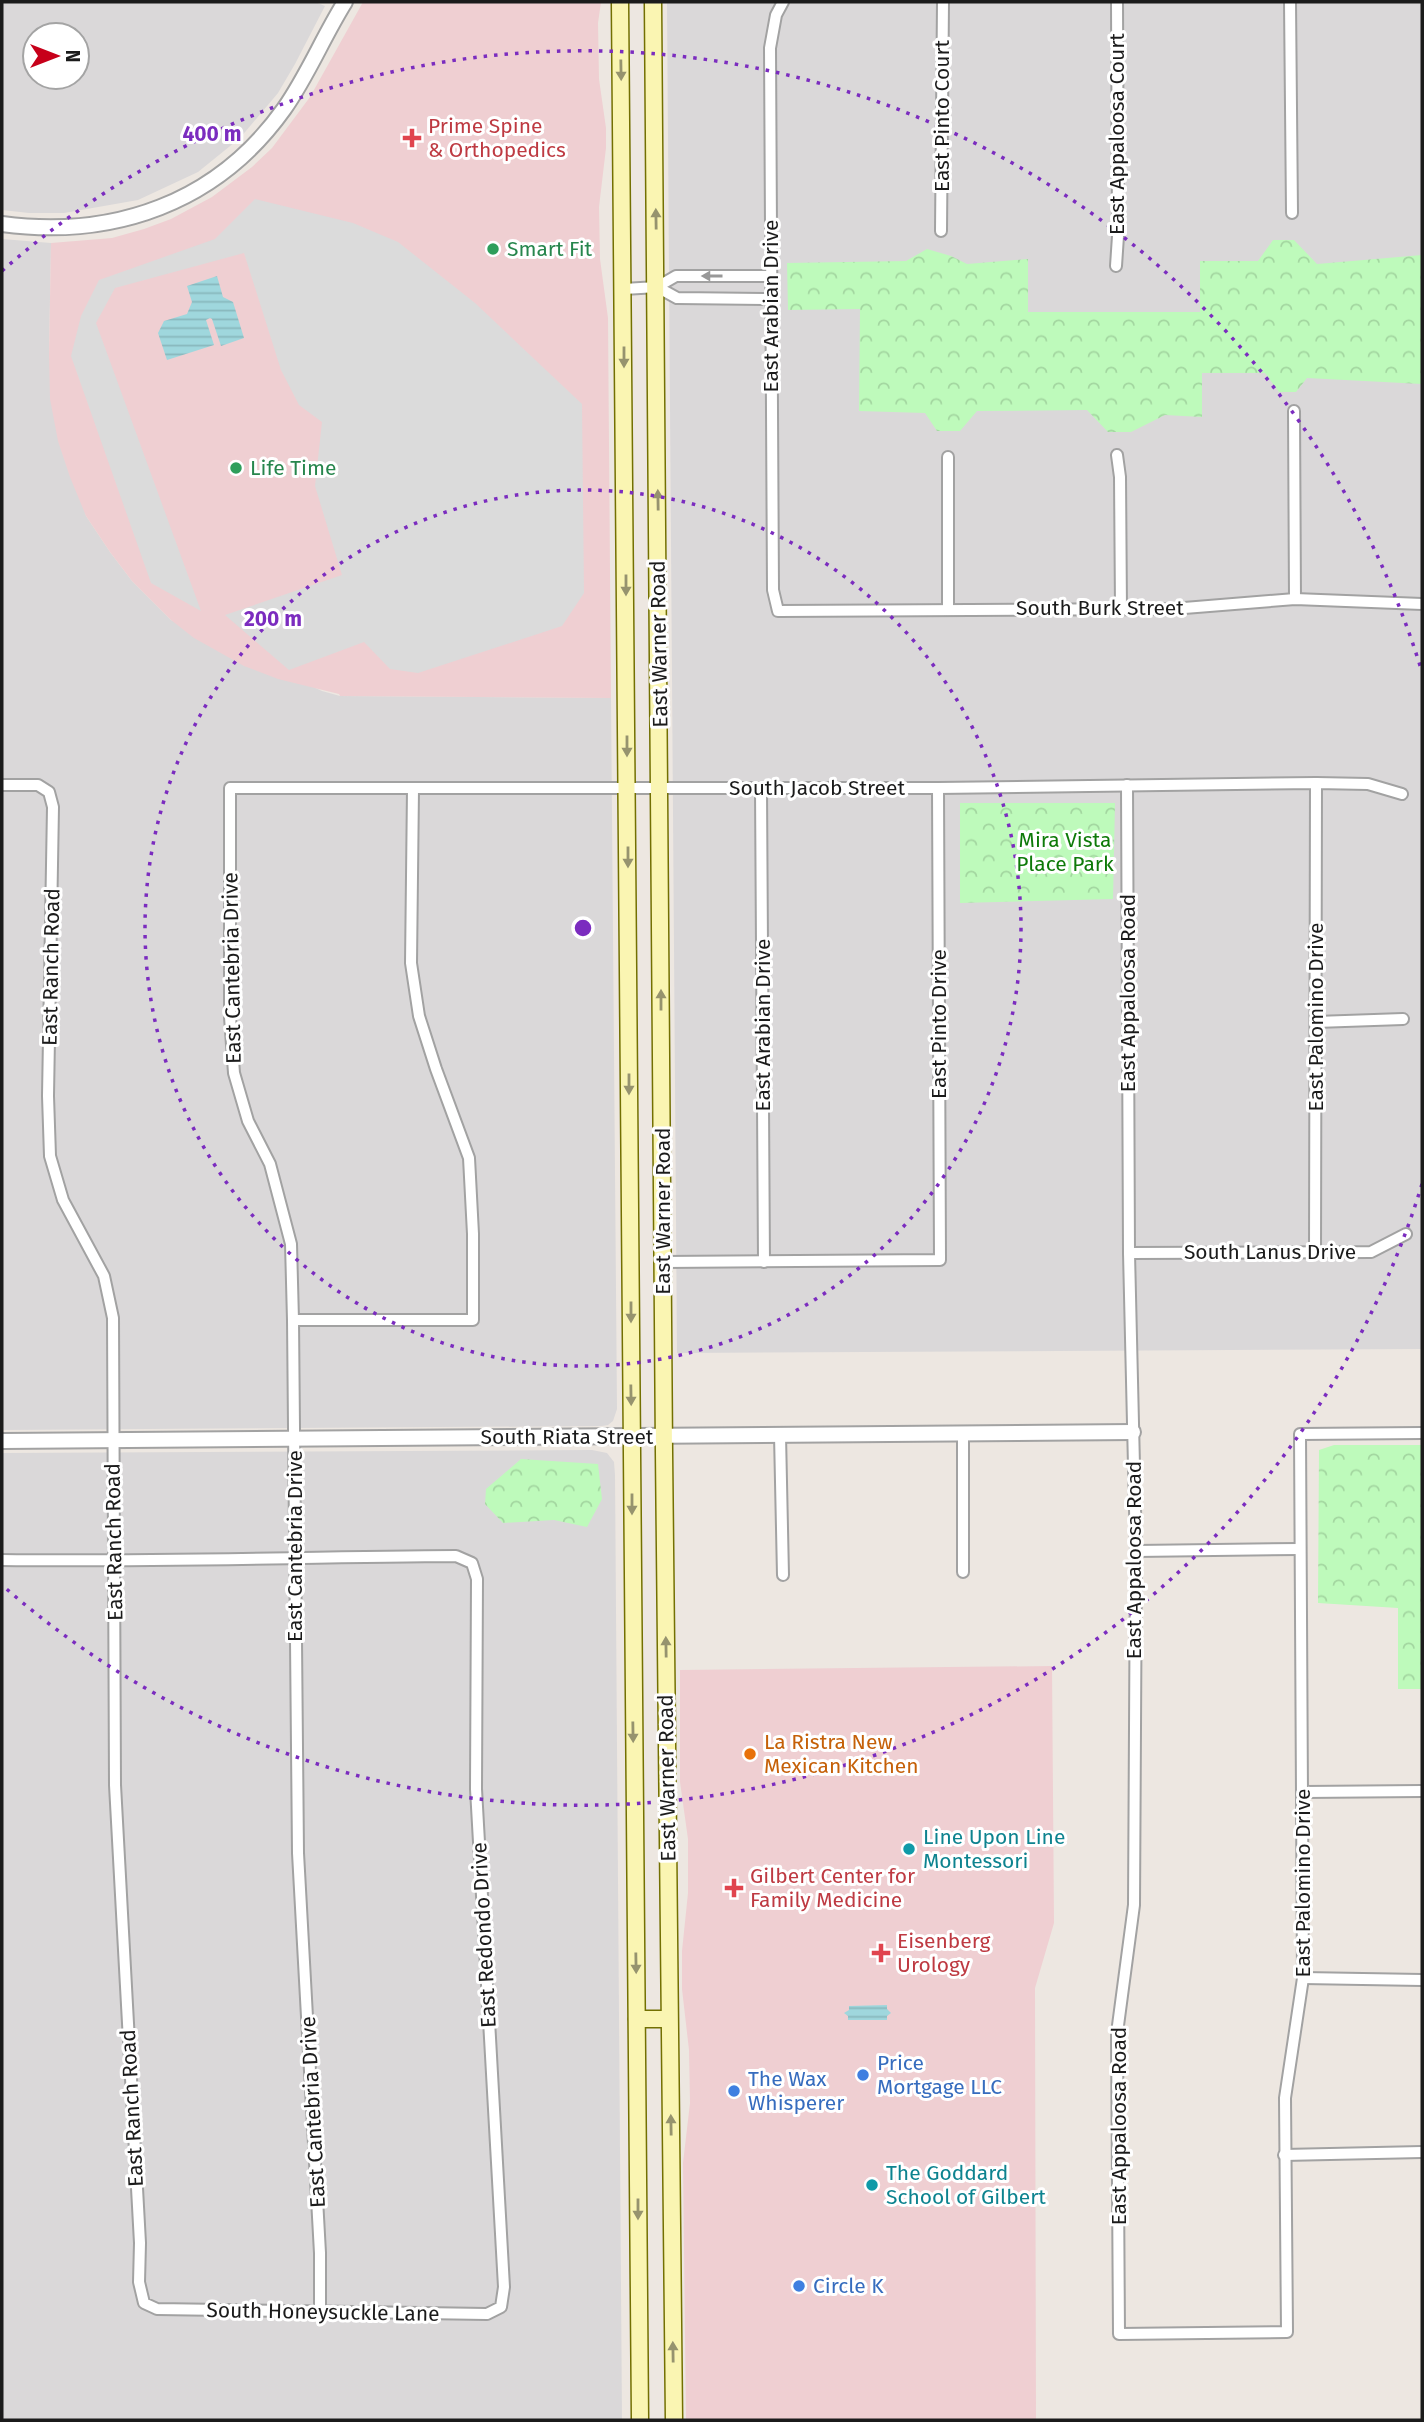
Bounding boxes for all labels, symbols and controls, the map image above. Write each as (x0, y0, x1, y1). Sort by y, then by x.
north arrow (21, 21, 91, 91)
street label: East Appaloosa Court (1104, 33, 1130, 235)
street label: East Pinto Court (929, 39, 955, 192)
text: N (61, 50, 84, 62)
one-way arrow (615, 59, 627, 81)
place label: Prime Spine & Orthopedics (428, 113, 566, 163)
text: 400 m (182, 121, 242, 147)
marker: Prime Spine & Orthopedics (402, 128, 422, 148)
one-way arrow (650, 208, 662, 230)
street label: East Arabian Drive (758, 220, 784, 392)
place label: Smart Fit (507, 236, 593, 262)
marker: Smart Fit (485, 241, 501, 257)
one-way arrow (701, 270, 723, 282)
one-way arrow (618, 346, 630, 368)
place label: Life Time (250, 455, 336, 481)
marker: Life Time (228, 460, 244, 476)
one-way arrow (652, 489, 664, 511)
street label: East Warner Road (645, 560, 673, 728)
one-way arrow (620, 574, 632, 596)
street label: South Burk Street (1016, 595, 1184, 621)
text: 200 m (244, 606, 302, 632)
one-way arrow (621, 735, 633, 757)
street label: South Jacob Street (729, 775, 905, 801)
park label: Mira Vista Place Park (1016, 827, 1114, 877)
one-way arrow (622, 846, 634, 868)
street label: East Cantebria Drive (217, 872, 247, 1064)
street label: East Ranch Road (37, 888, 65, 1046)
street label: East Appaloosa Road (1115, 894, 1141, 1092)
centre of rings (571, 916, 595, 940)
street label: East Palomino Drive (1303, 922, 1329, 1112)
street label: East Arabian Drive (750, 939, 776, 1111)
street label: East Pinto Drive (926, 949, 952, 1099)
one-way arrow (656, 989, 667, 1011)
one-way arrow (623, 1074, 635, 1096)
street label: East Warner Road (650, 1127, 676, 1295)
street label: South Lanus Drive (1184, 1239, 1356, 1265)
one-way arrow (625, 1301, 637, 1323)
one-way arrow (625, 1385, 637, 1407)
street label: South Riata Street (481, 1424, 654, 1450)
street label: East Cantebria Drive (282, 1450, 308, 1642)
street label: East Appaloosa Road (1121, 1461, 1147, 1659)
street label: East Ranch Road (100, 1463, 128, 1621)
one-way arrow (626, 1493, 638, 1515)
one-way arrow (660, 1636, 672, 1658)
street label: East Warner Road (653, 1694, 681, 1862)
one-way arrow (628, 1721, 639, 1743)
place label: La Ristra New Mexican Kitchen (764, 1729, 918, 1779)
marker: La Ristra New Mexican Kitchen (742, 1746, 758, 1762)
street label: East Palomino Drive (1290, 1788, 1316, 1978)
place label: Line Upon Line Montessori (923, 1824, 1065, 1874)
marker: Line Upon Line Montessori (901, 1841, 917, 1857)
street label: East Redondo Drive (466, 1842, 502, 2028)
place label: Gilbert Center for Family Medicine (750, 1863, 915, 1913)
marker: Gilbert Center for Family Medicine (724, 1878, 744, 1898)
place label: Eisenberg Urology (897, 1928, 990, 1978)
marker: Eisenberg Urology (871, 1943, 891, 1963)
one-way arrow (630, 1952, 642, 1974)
street label: East Cantebria Drive (295, 2016, 331, 2208)
street label: East Appaloosa Road (1106, 2027, 1132, 2225)
street label: East Ranch Road (115, 2029, 149, 2187)
place label: Price Mortgage LLC (877, 2050, 1002, 2100)
place label: The Wax Whisperer (748, 2066, 844, 2116)
marker: Price Mortgage LLC (855, 2067, 871, 2083)
marker: The Wax Whisperer (726, 2083, 742, 2099)
one-way arrow (665, 2113, 677, 2135)
place label: The Goddard School of Gilbert (886, 2160, 1046, 2210)
marker: The Goddard School of Gilbert (864, 2177, 880, 2193)
one-way arrow (632, 2199, 644, 2221)
place label: Circle K (813, 2273, 884, 2299)
marker: Circle K (791, 2278, 807, 2294)
street label: South Honeysuckle Lane (206, 2297, 440, 2327)
one-way arrow (667, 2341, 679, 2363)

